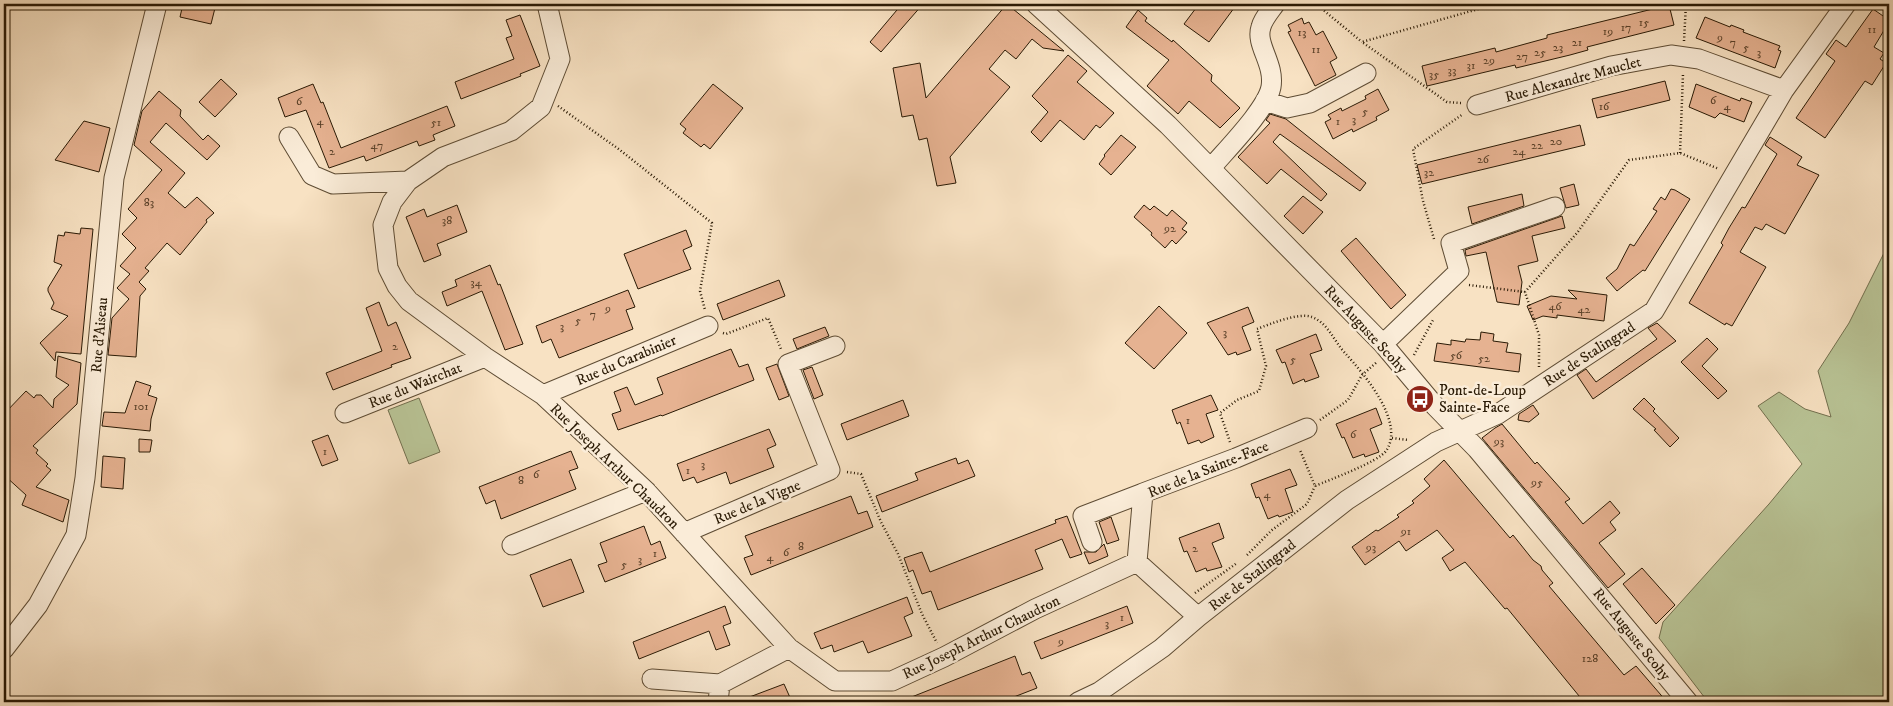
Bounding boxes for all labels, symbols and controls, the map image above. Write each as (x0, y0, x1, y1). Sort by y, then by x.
house number: 15 (1639, 15, 1649, 30)
house number: 17 (1621, 20, 1631, 35)
house number: 11 (1868, 22, 1876, 37)
house number: 19 (1603, 24, 1613, 39)
house number: 13 (1298, 25, 1306, 40)
house number: 9 (1716, 30, 1723, 45)
house number: 21 (1572, 35, 1582, 50)
house number: 7 (1730, 35, 1736, 50)
house number: 23 (1553, 40, 1563, 55)
house number: 5 (1743, 40, 1749, 55)
house number: 11 (1312, 42, 1320, 57)
house number: 25 (1534, 45, 1546, 60)
house number: 3 (1757, 45, 1761, 60)
house number: 27 (1516, 49, 1528, 64)
street label: Rue Alexandre Mauclet (1503, 52, 1643, 107)
house number: 29 (1483, 53, 1495, 68)
house number: 31 (1467, 58, 1475, 73)
house number: 33 (1448, 63, 1456, 78)
house number: 35 (1429, 67, 1439, 82)
house number: 6 (1710, 93, 1717, 108)
house number: 6 (296, 94, 303, 109)
house number: 16 (1599, 99, 1610, 114)
house number: 4 (1724, 99, 1732, 114)
house number: 5 (1362, 104, 1368, 119)
house number: 3 (1352, 112, 1356, 127)
house number: 4 (317, 114, 325, 129)
house number: 1 (1336, 114, 1340, 129)
house number: 51 (431, 115, 441, 130)
house number: 20 (1550, 134, 1562, 149)
house number: 47 (371, 138, 383, 153)
house number: 22 (1531, 138, 1543, 153)
house number: 2 (329, 144, 335, 159)
house number: 24 (1513, 144, 1526, 159)
house number: 26 (1477, 152, 1490, 167)
house number: 32 (1424, 165, 1434, 180)
house number: 83 (144, 195, 154, 210)
house number: 38 (442, 213, 452, 228)
house number: 92 (1163, 221, 1176, 236)
house number: 34 (470, 275, 483, 290)
street label: Rue Auguste Scohy (1320, 281, 1412, 378)
street label: Rue d'Aiseau (87, 296, 112, 374)
house number: 46 (1548, 299, 1562, 314)
house number: 9 (604, 301, 611, 316)
house number: 42 (1578, 302, 1591, 317)
house number: 7 (590, 307, 596, 322)
house number: 5 (575, 313, 581, 328)
street label: Rue de Stalingrad (1540, 317, 1639, 391)
house number: 3 (560, 319, 564, 334)
house number: 3 (1223, 325, 1227, 340)
street label: Rue du Carabinier (573, 331, 680, 390)
house number: 2 (392, 339, 398, 354)
house number: 56 (1450, 348, 1463, 363)
house number: 52 (1478, 351, 1490, 366)
house number: 5 (1290, 352, 1296, 367)
street label: Rue du Wairchat (366, 358, 465, 413)
place label: Pont-de-Loup Sainte-Face (1439, 381, 1527, 417)
bus stop icon: Pont-de-Loup Sainte-Face (1405, 384, 1435, 414)
house number: 101 (133, 399, 149, 414)
street label: Rue Joseph Arthur Chaudron (546, 400, 684, 533)
house number: 1 (1186, 413, 1190, 428)
house number: 6 (1350, 427, 1357, 442)
house number: 93 (1493, 434, 1504, 449)
street label: Rue de la Sainte-Face (1145, 437, 1271, 502)
house number: 1 (323, 444, 327, 459)
house number: 3 (701, 457, 705, 472)
house number: 1 (686, 463, 690, 478)
house number: 6 (533, 467, 540, 482)
house number: 8 (518, 473, 524, 488)
house number: 95 (1530, 475, 1543, 490)
street label: Rue de la Vigne (711, 476, 803, 529)
house number: 4 (1264, 487, 1272, 502)
house number: 91 (1400, 524, 1411, 539)
street label: Rue de Stalingrad (1205, 535, 1300, 615)
house number: 8 (798, 539, 804, 554)
house number: 93 (1365, 540, 1376, 555)
house number: 2 (1192, 541, 1198, 556)
house number: 6 (783, 545, 790, 560)
house number: 1 (653, 546, 657, 561)
house number: 4 (767, 550, 775, 565)
house number: 3 (638, 552, 642, 567)
house number: 5 (621, 557, 627, 572)
street label: Rue Auguste Scohy (1588, 584, 1675, 685)
street label: Rue Joseph Arthur Chaudron (899, 591, 1063, 684)
house number: 1 (1120, 610, 1124, 625)
house number: 3 (1105, 616, 1109, 631)
house number: 9 (1057, 634, 1064, 649)
house number: 128 (1582, 651, 1598, 666)

